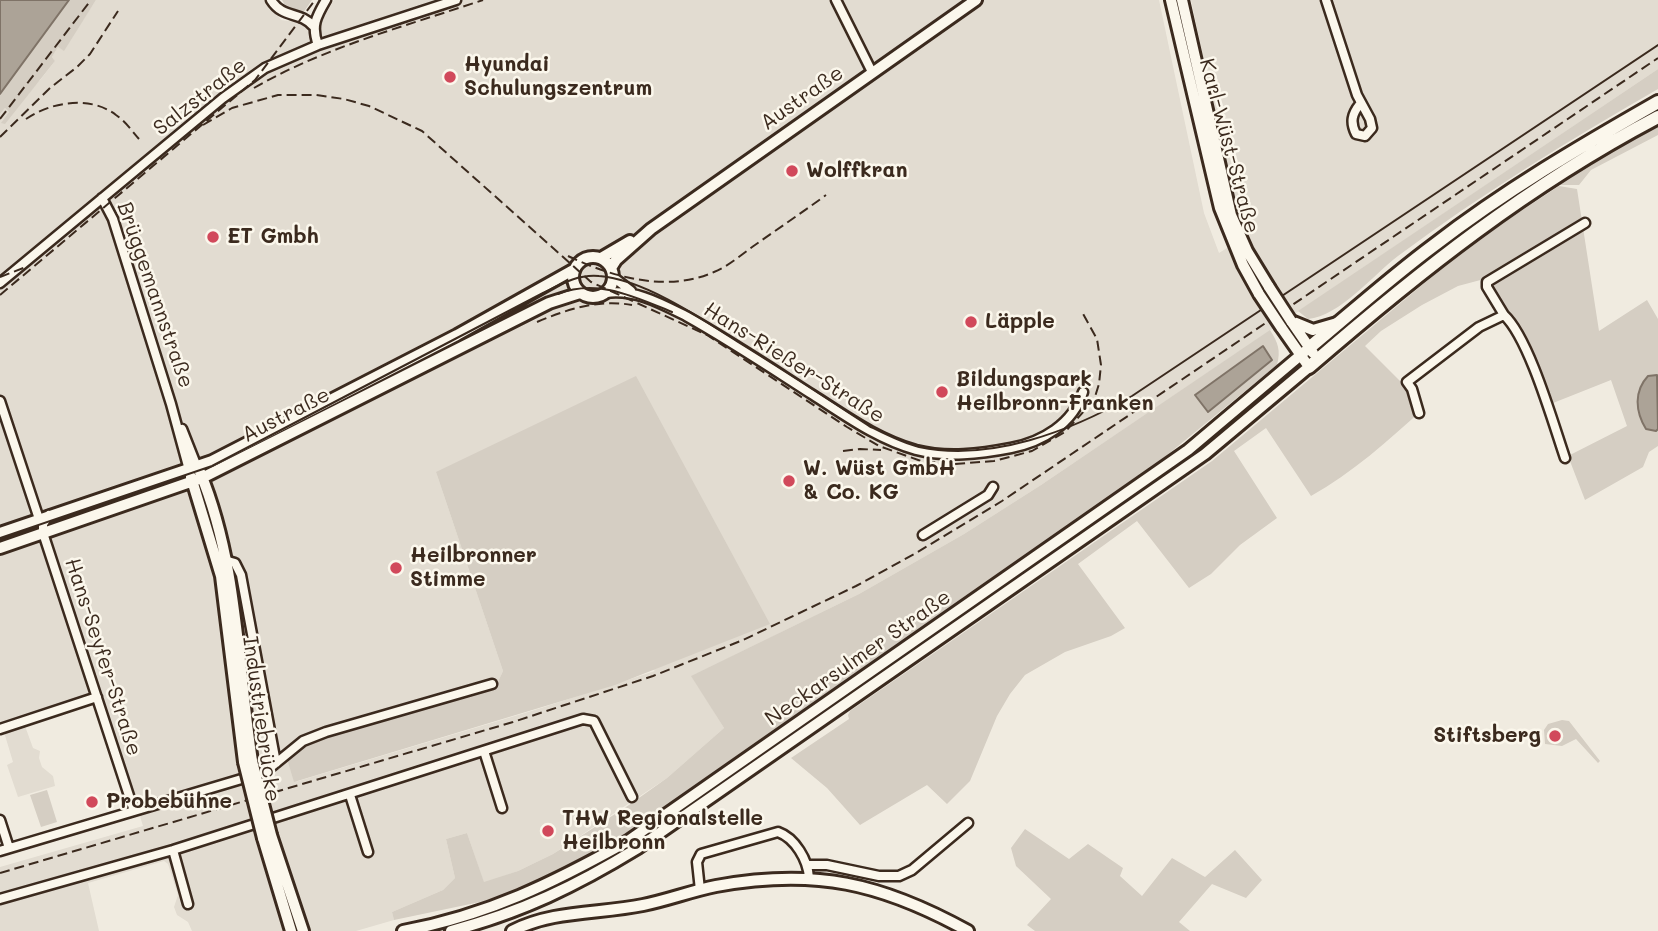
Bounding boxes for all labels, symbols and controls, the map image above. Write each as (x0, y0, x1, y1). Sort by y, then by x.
place label: Hyundai Schulungszentrum (464, 52, 652, 102)
street label: Salzstraße (148, 53, 252, 141)
street label: Karl-Wüst-Straße (1194, 56, 1264, 236)
street label: Austraße (756, 60, 848, 136)
marker: Hyundai Schulungszentrum (442, 69, 458, 85)
place label: Wolffkran (806, 158, 907, 184)
marker: Wolffkran (784, 163, 800, 179)
street label: Brüggemannstraße (111, 199, 199, 391)
place label: ET Gmbh (227, 224, 319, 250)
marker: ET Gmbh (205, 229, 221, 245)
street label: Hans-Rießer-Straße (699, 297, 889, 429)
place label: Läpple (985, 309, 1055, 335)
marker: Läpple (963, 314, 979, 330)
place label: Bildungspark Heilbronn-Franken (956, 367, 1153, 417)
street label: Austraße (238, 382, 334, 448)
marker: Bildungspark Heilbronn-Franken (934, 384, 950, 400)
place label: W. Wüst GmbH & Co. KG (803, 456, 955, 506)
marker: W. Wüst GmbH & Co. KG (781, 473, 797, 489)
place label: Heilbronner Stimme (410, 543, 537, 593)
street label: Hans-Seyfer-Straße (59, 555, 147, 759)
marker: Heilbronner Stimme (388, 560, 404, 576)
street label: Neckarsulmer Straße (760, 584, 956, 732)
street label: Industriebrücke (237, 635, 285, 803)
place label: Stiftsberg (1433, 723, 1541, 749)
marker: Stiftsberg (1547, 728, 1563, 744)
place label: Probebühne (106, 789, 232, 815)
marker: Probebühne (84, 794, 100, 810)
place label: THW Regionalstelle Heilbronn (562, 806, 763, 856)
marker: THW Regionalstelle Heilbronn (540, 823, 556, 839)

